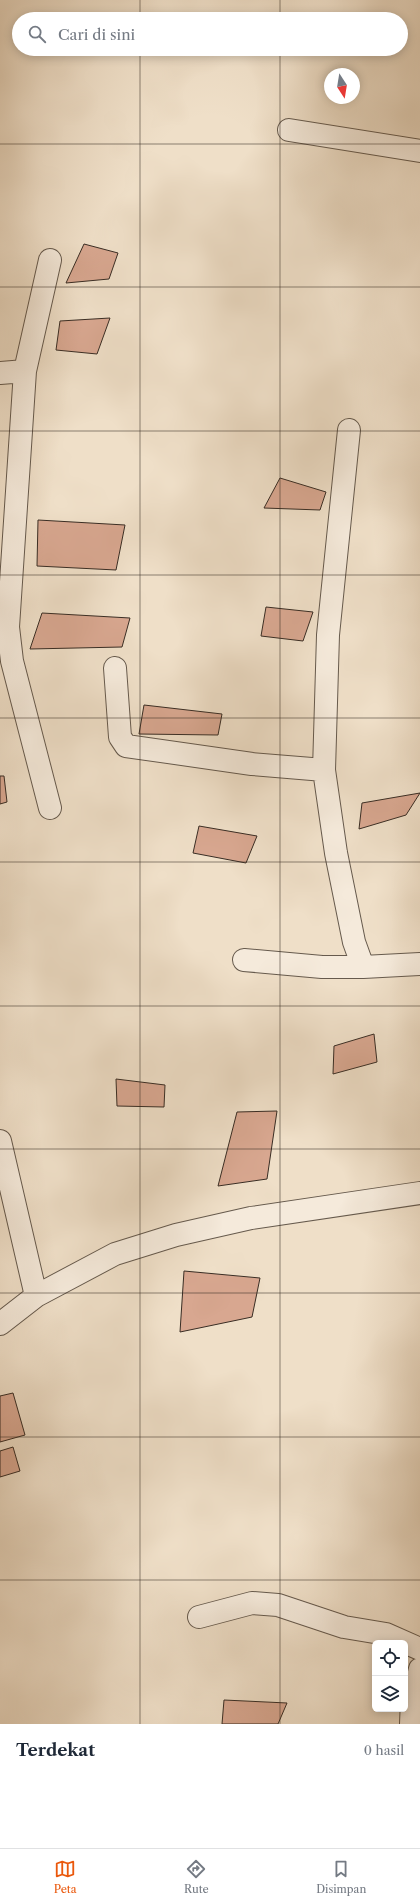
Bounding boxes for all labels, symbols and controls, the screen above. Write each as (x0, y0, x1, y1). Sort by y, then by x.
search box (12, 12, 408, 56)
icon: search (26, 23, 48, 45)
text: Cari di sini (58, 25, 135, 44)
north arrow (324, 68, 360, 104)
map controls (372, 1640, 408, 1712)
button: locate (372, 1640, 408, 1676)
button: layers (372, 1676, 408, 1712)
text: Terdekat (16, 1740, 95, 1760)
text: 0 hasil (364, 1742, 404, 1758)
tab: Peta (54, 1858, 77, 1896)
tab: Rute (184, 1858, 209, 1896)
tab: Disimpan (316, 1858, 366, 1896)

